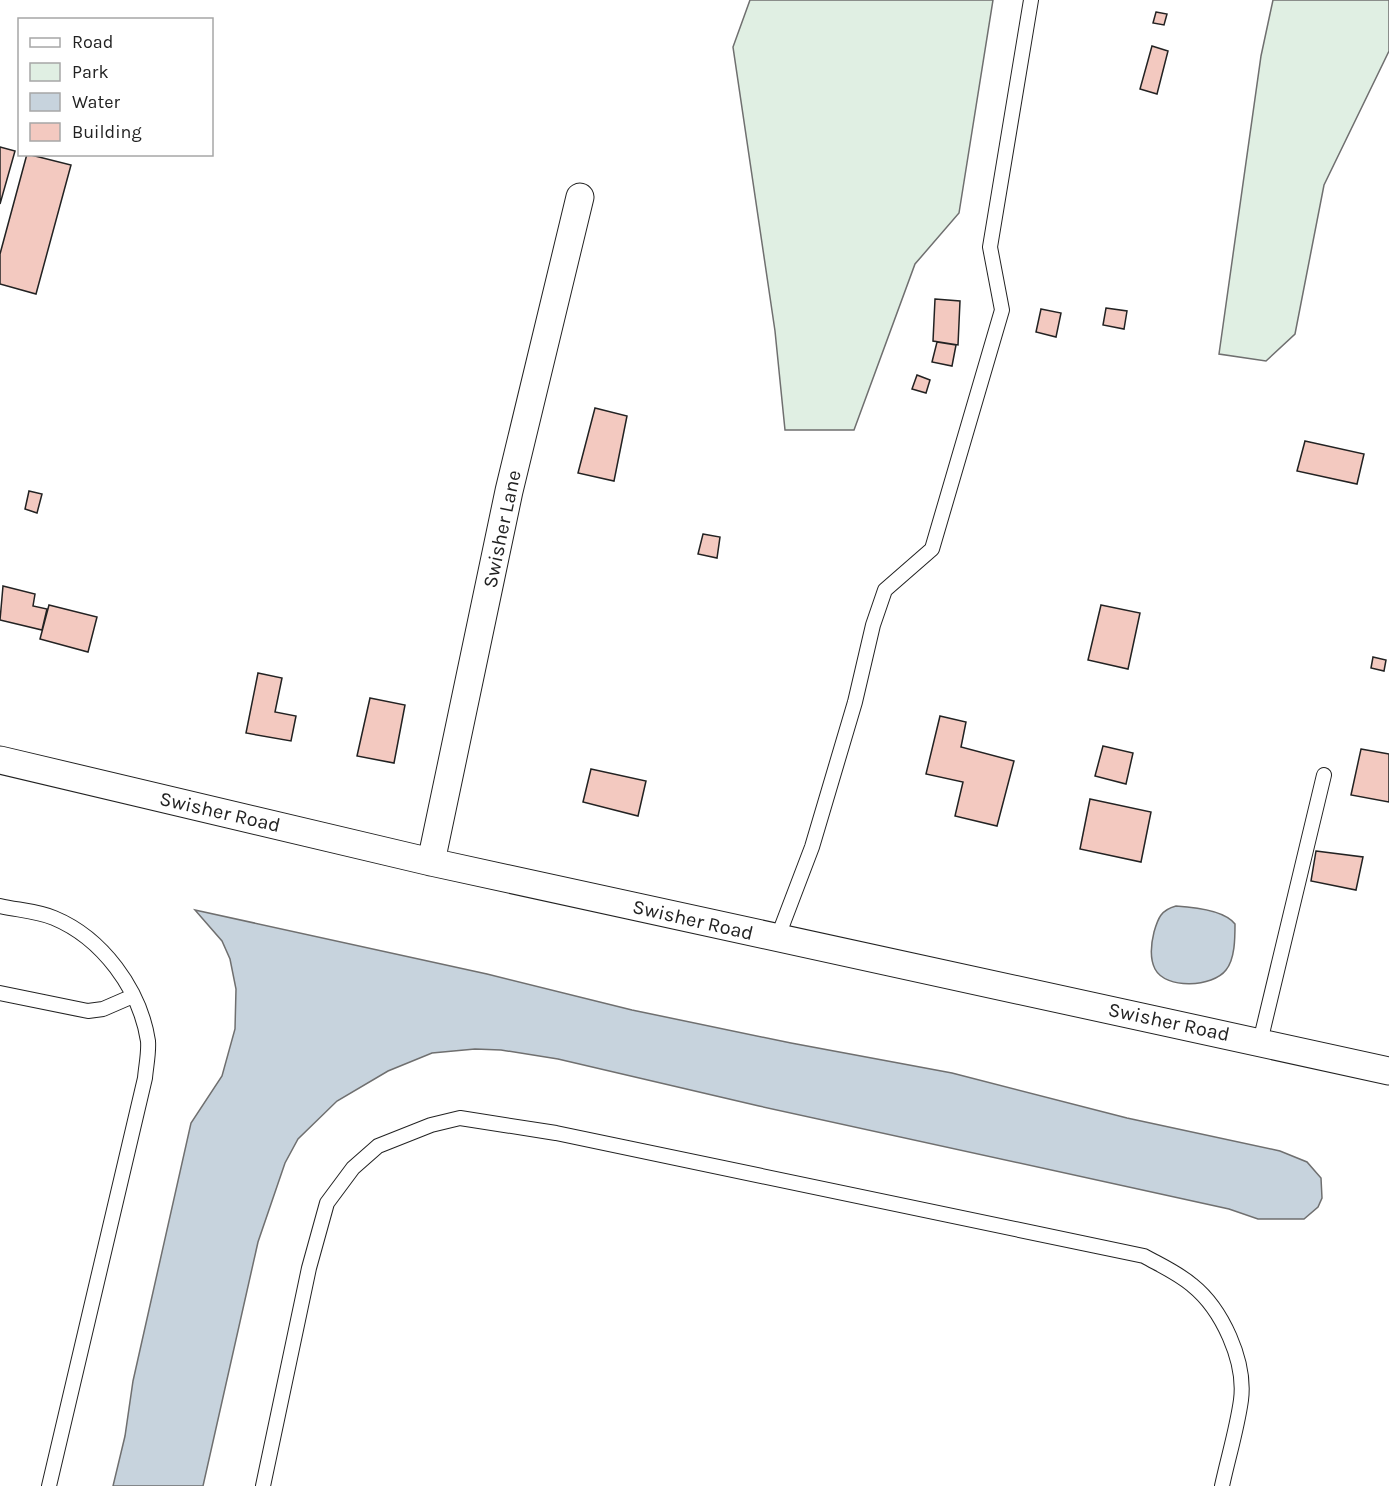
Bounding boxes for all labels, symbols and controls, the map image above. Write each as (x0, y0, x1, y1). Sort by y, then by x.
legend (18, 18, 213, 156)
text: Road (72, 31, 113, 53)
text: Park (72, 61, 109, 83)
text: Water (72, 91, 120, 113)
text: Building (72, 121, 142, 143)
street label: Swisher Lane (478, 468, 526, 590)
street label: Swisher Road (157, 787, 283, 837)
street label: Swisher Road (630, 895, 756, 945)
street label: Swisher Road (1106, 998, 1232, 1046)

